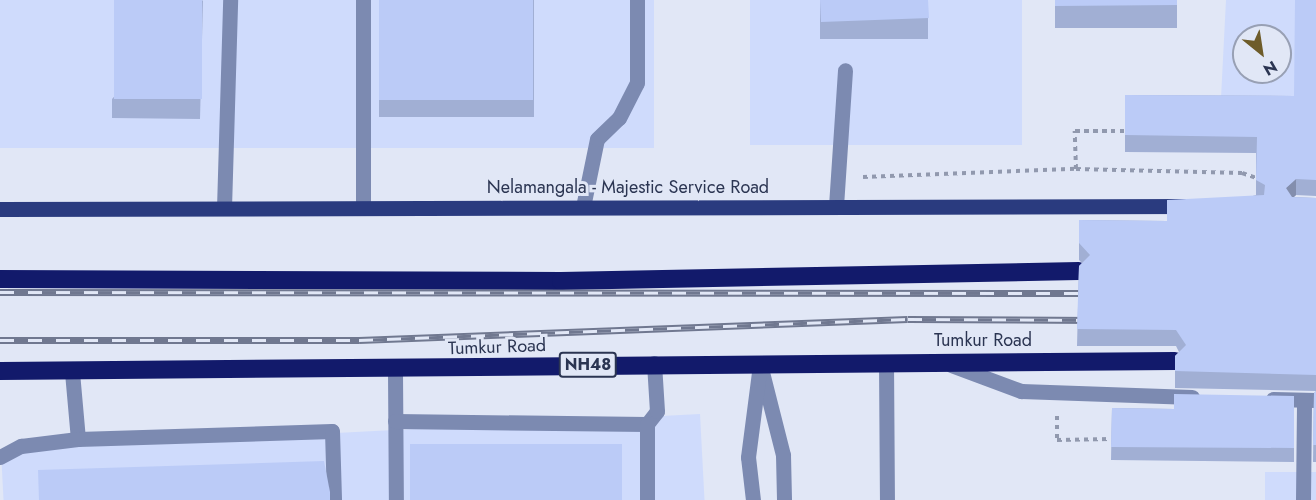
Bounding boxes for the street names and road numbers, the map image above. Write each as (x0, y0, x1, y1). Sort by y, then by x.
street label: Nelamangala - Majestic Service Road (487, 176, 769, 198)
street label: Tumkur Road (934, 329, 1032, 351)
street label: Tumkur Road (448, 334, 546, 360)
road number: NH48 (558, 352, 618, 378)

